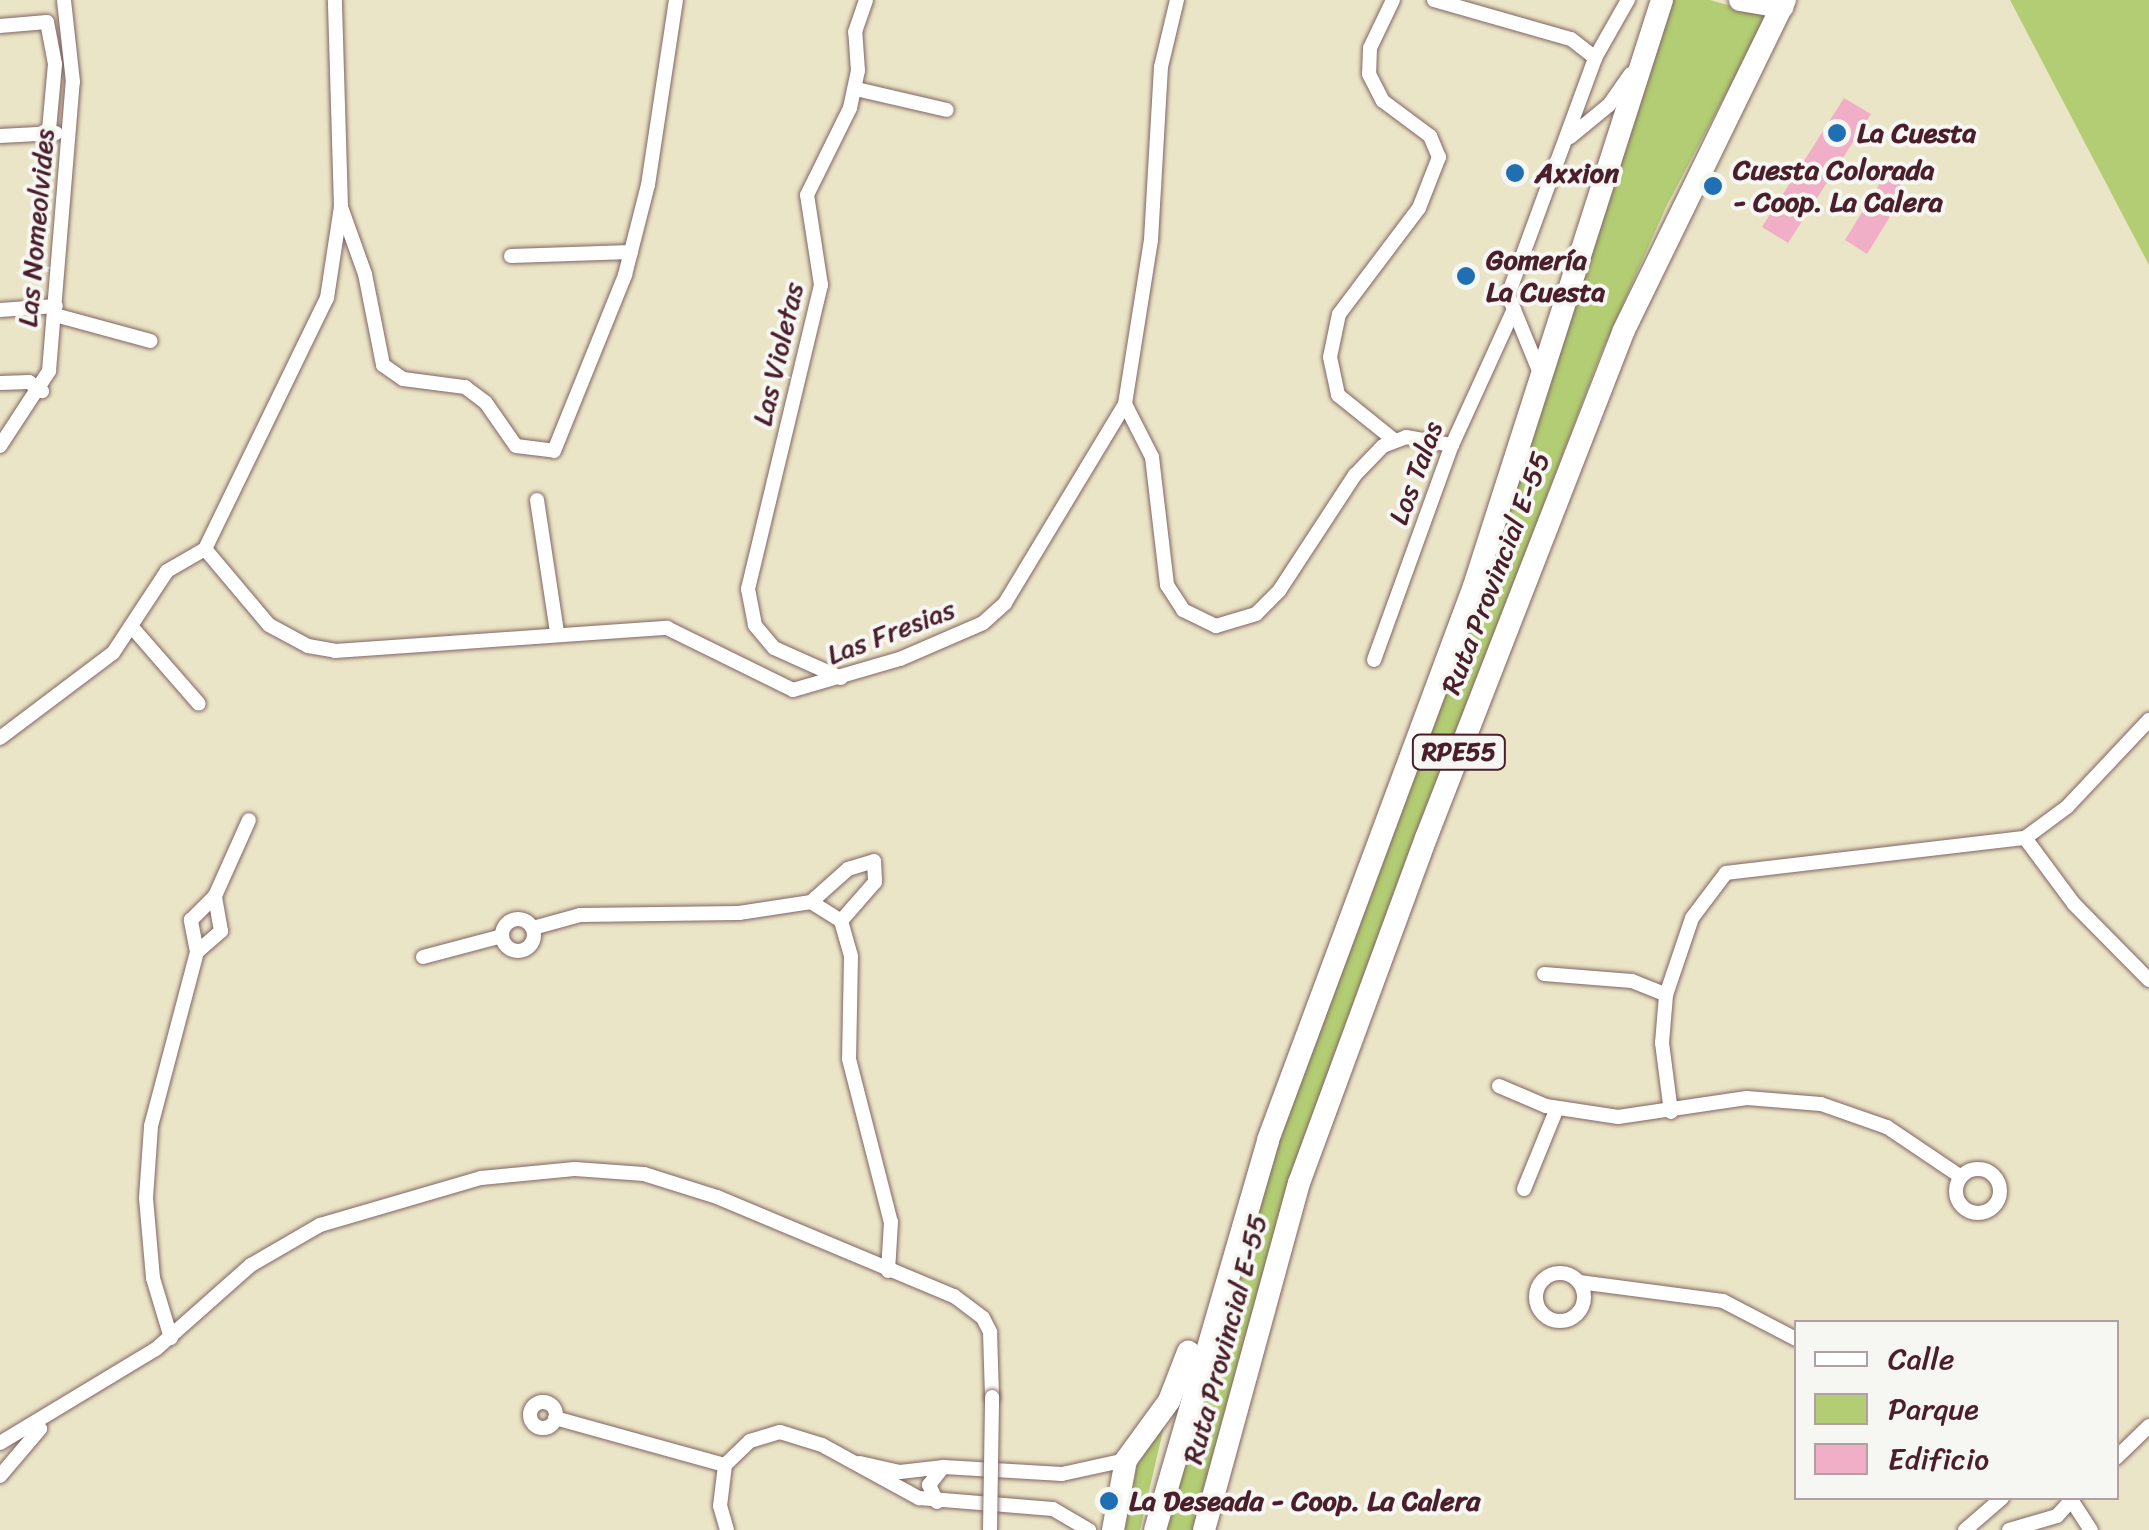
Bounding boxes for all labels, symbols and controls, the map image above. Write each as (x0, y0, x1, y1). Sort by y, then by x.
place label: La Cuesta (1857, 116, 1977, 150)
marker: La Cuesta (1826, 122, 1848, 144)
street label: Las Nomeolvides (10, 126, 62, 330)
place label: Cuesta Colorada - Coop. La Calera (1733, 153, 1943, 219)
place label: Axxion (1535, 156, 1619, 190)
marker: Axxion (1504, 162, 1526, 184)
marker: Cuesta Colorada - Coop. La Calera (1702, 175, 1724, 197)
place label: Gomería La Cuesta (1486, 243, 1606, 309)
marker: Gomería La Cuesta (1455, 265, 1477, 287)
street label: Las Violetas (745, 280, 811, 428)
street label: Los Talas (1382, 416, 1450, 530)
street label: Ruta Provincial E-55 (1434, 447, 1558, 699)
street label: Las Fresias (822, 592, 960, 672)
road number: RPE55 (1412, 732, 1506, 772)
street label: Ruta Provincial E-55 (1175, 1210, 1275, 1468)
legend (1794, 1320, 2119, 1500)
text: Calle (1888, 1332, 1954, 1386)
text: Parque (1888, 1382, 1979, 1436)
text: Edificio (1888, 1432, 1989, 1486)
place label: La Deseada - Coop. La Calera (1129, 1484, 1482, 1518)
marker: La Deseada - Coop. La Calera (1098, 1490, 1120, 1512)

